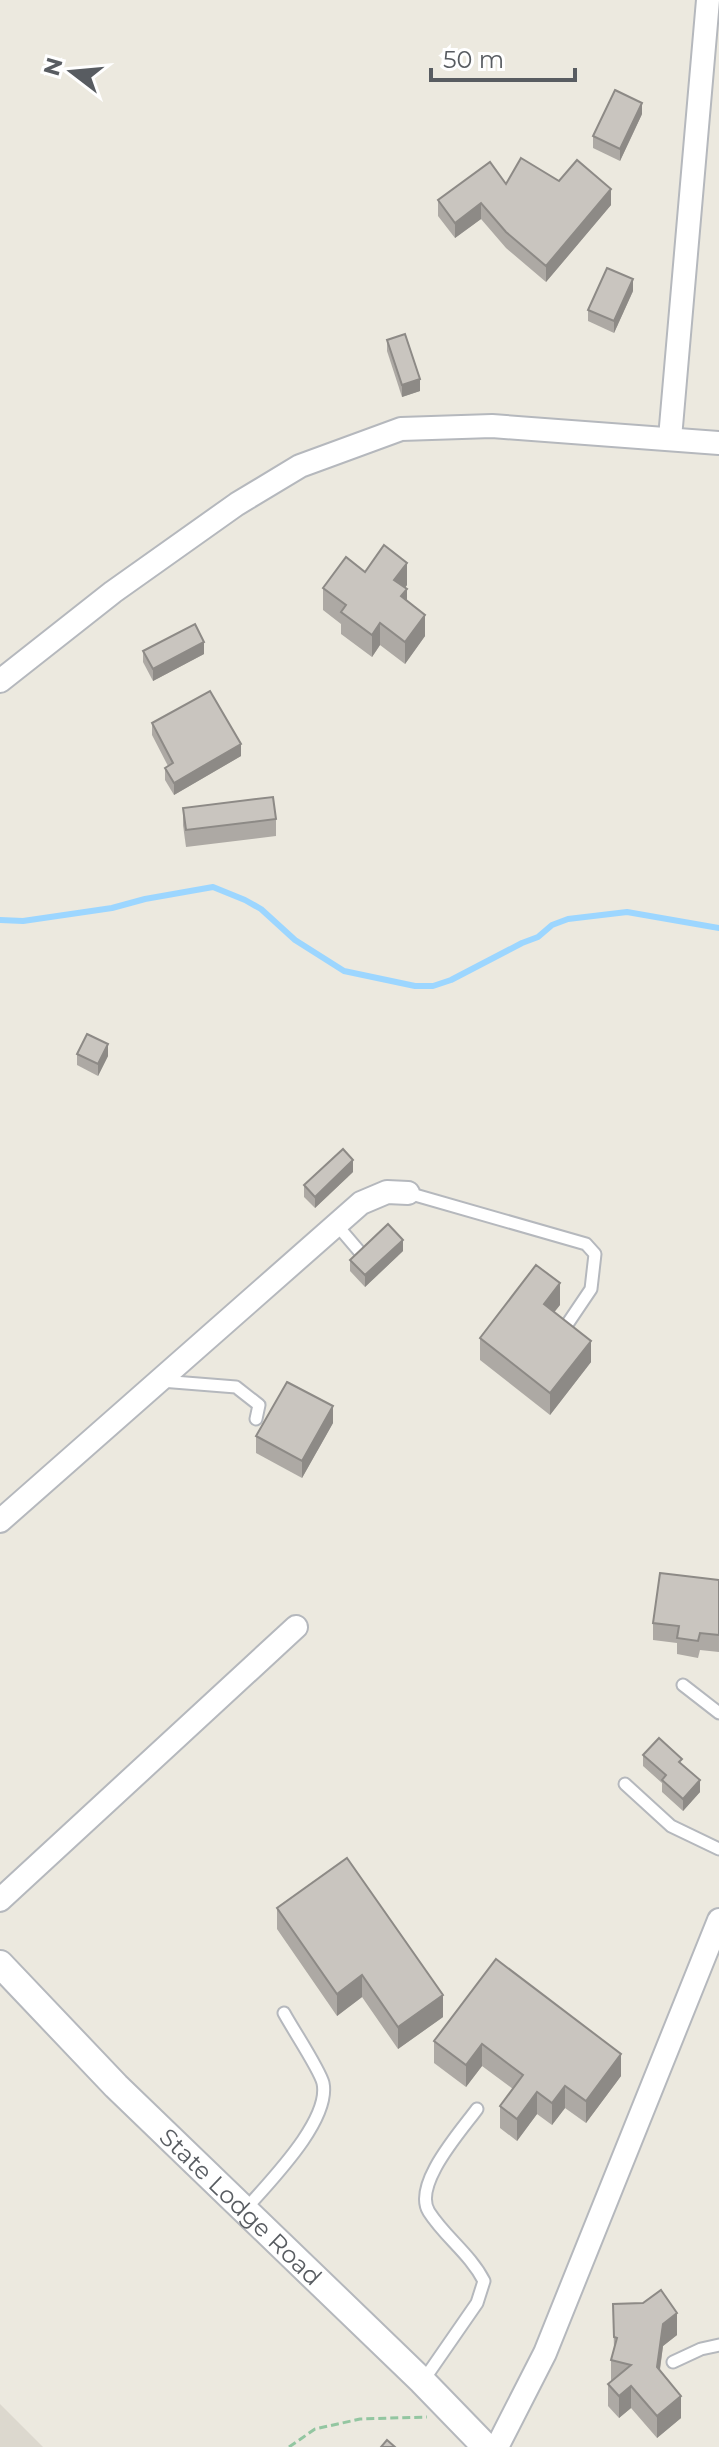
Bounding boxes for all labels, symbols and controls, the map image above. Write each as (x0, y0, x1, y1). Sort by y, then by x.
north arrow (32, 32, 112, 112)
scale bar (431, 32, 575, 82)
text: 50 m (443, 45, 504, 74)
text: N (38, 54, 69, 79)
street label: State Lodge Road (154, 2122, 328, 2291)

